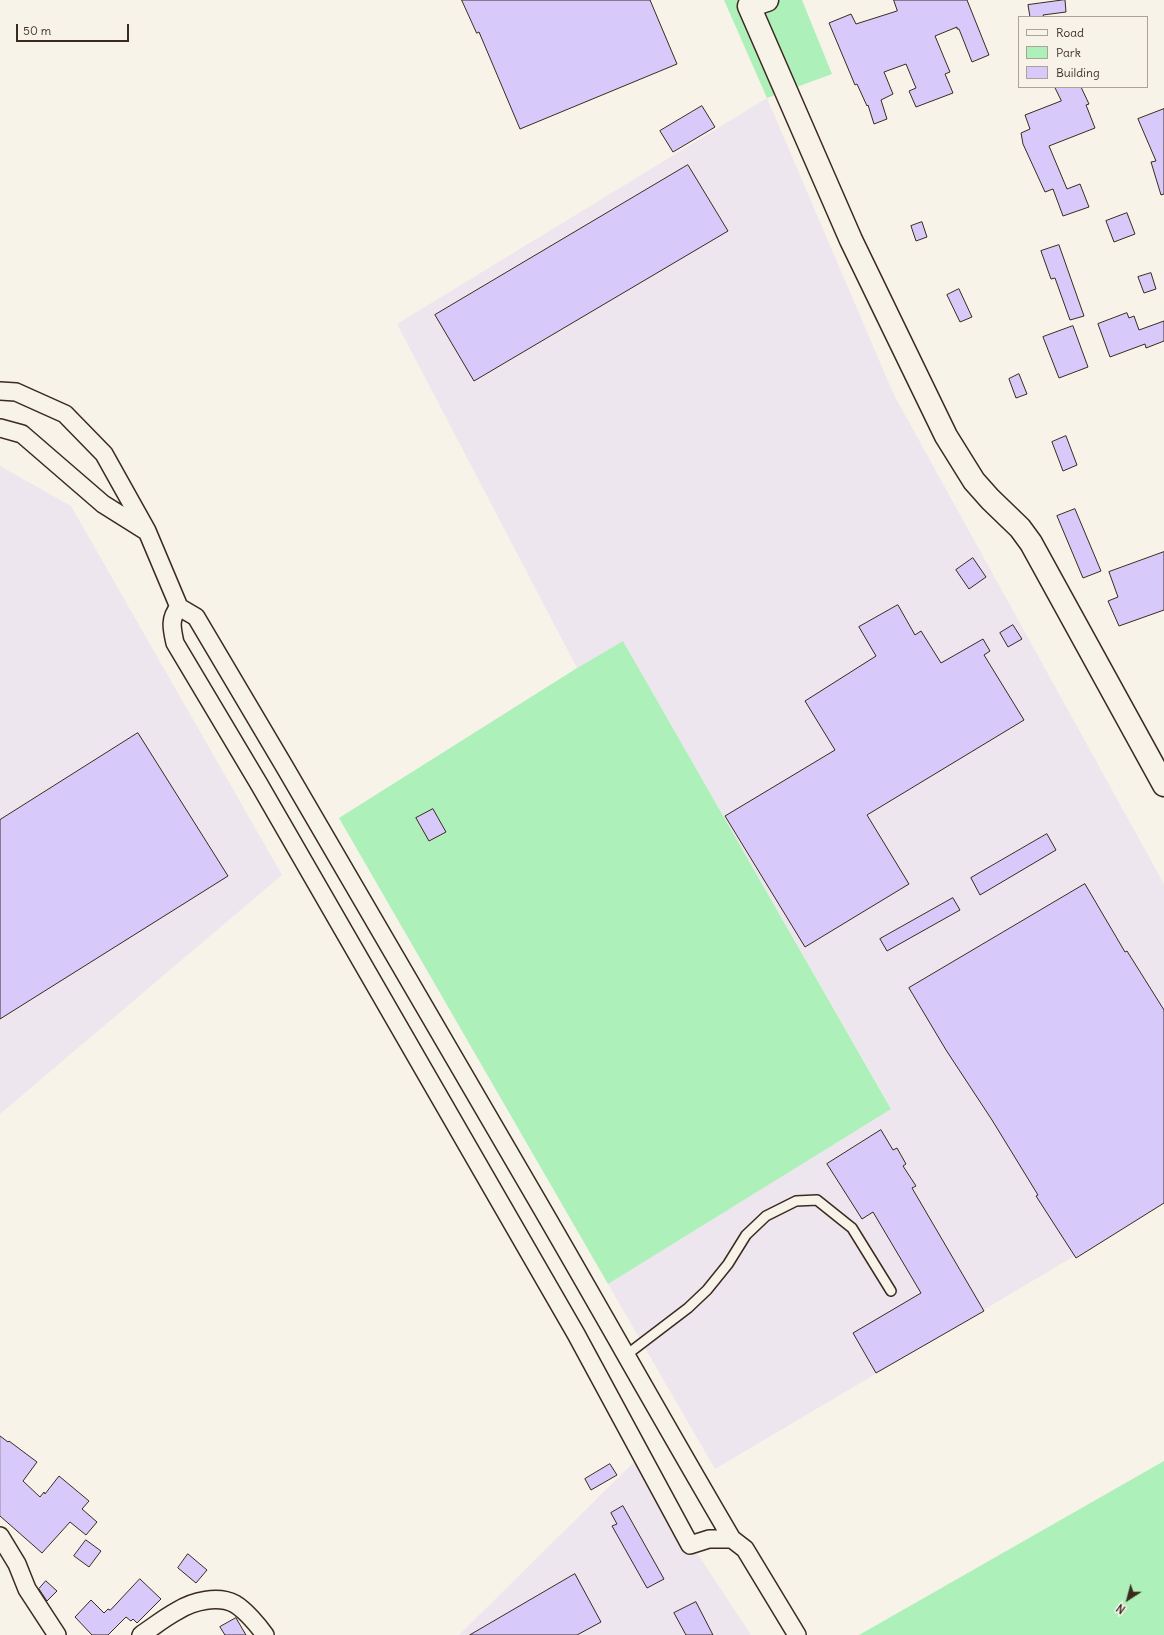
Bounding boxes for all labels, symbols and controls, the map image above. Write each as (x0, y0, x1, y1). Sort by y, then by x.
scale bar (18, 16, 131, 42)
legend (1018, 16, 1148, 88)
text: 50 m (23, 23, 51, 38)
text: Road (1056, 25, 1084, 40)
text: Park (1056, 45, 1081, 60)
text: Building (1056, 65, 1100, 80)
north arrow (1108, 1579, 1148, 1619)
text: N (1114, 1601, 1128, 1617)

